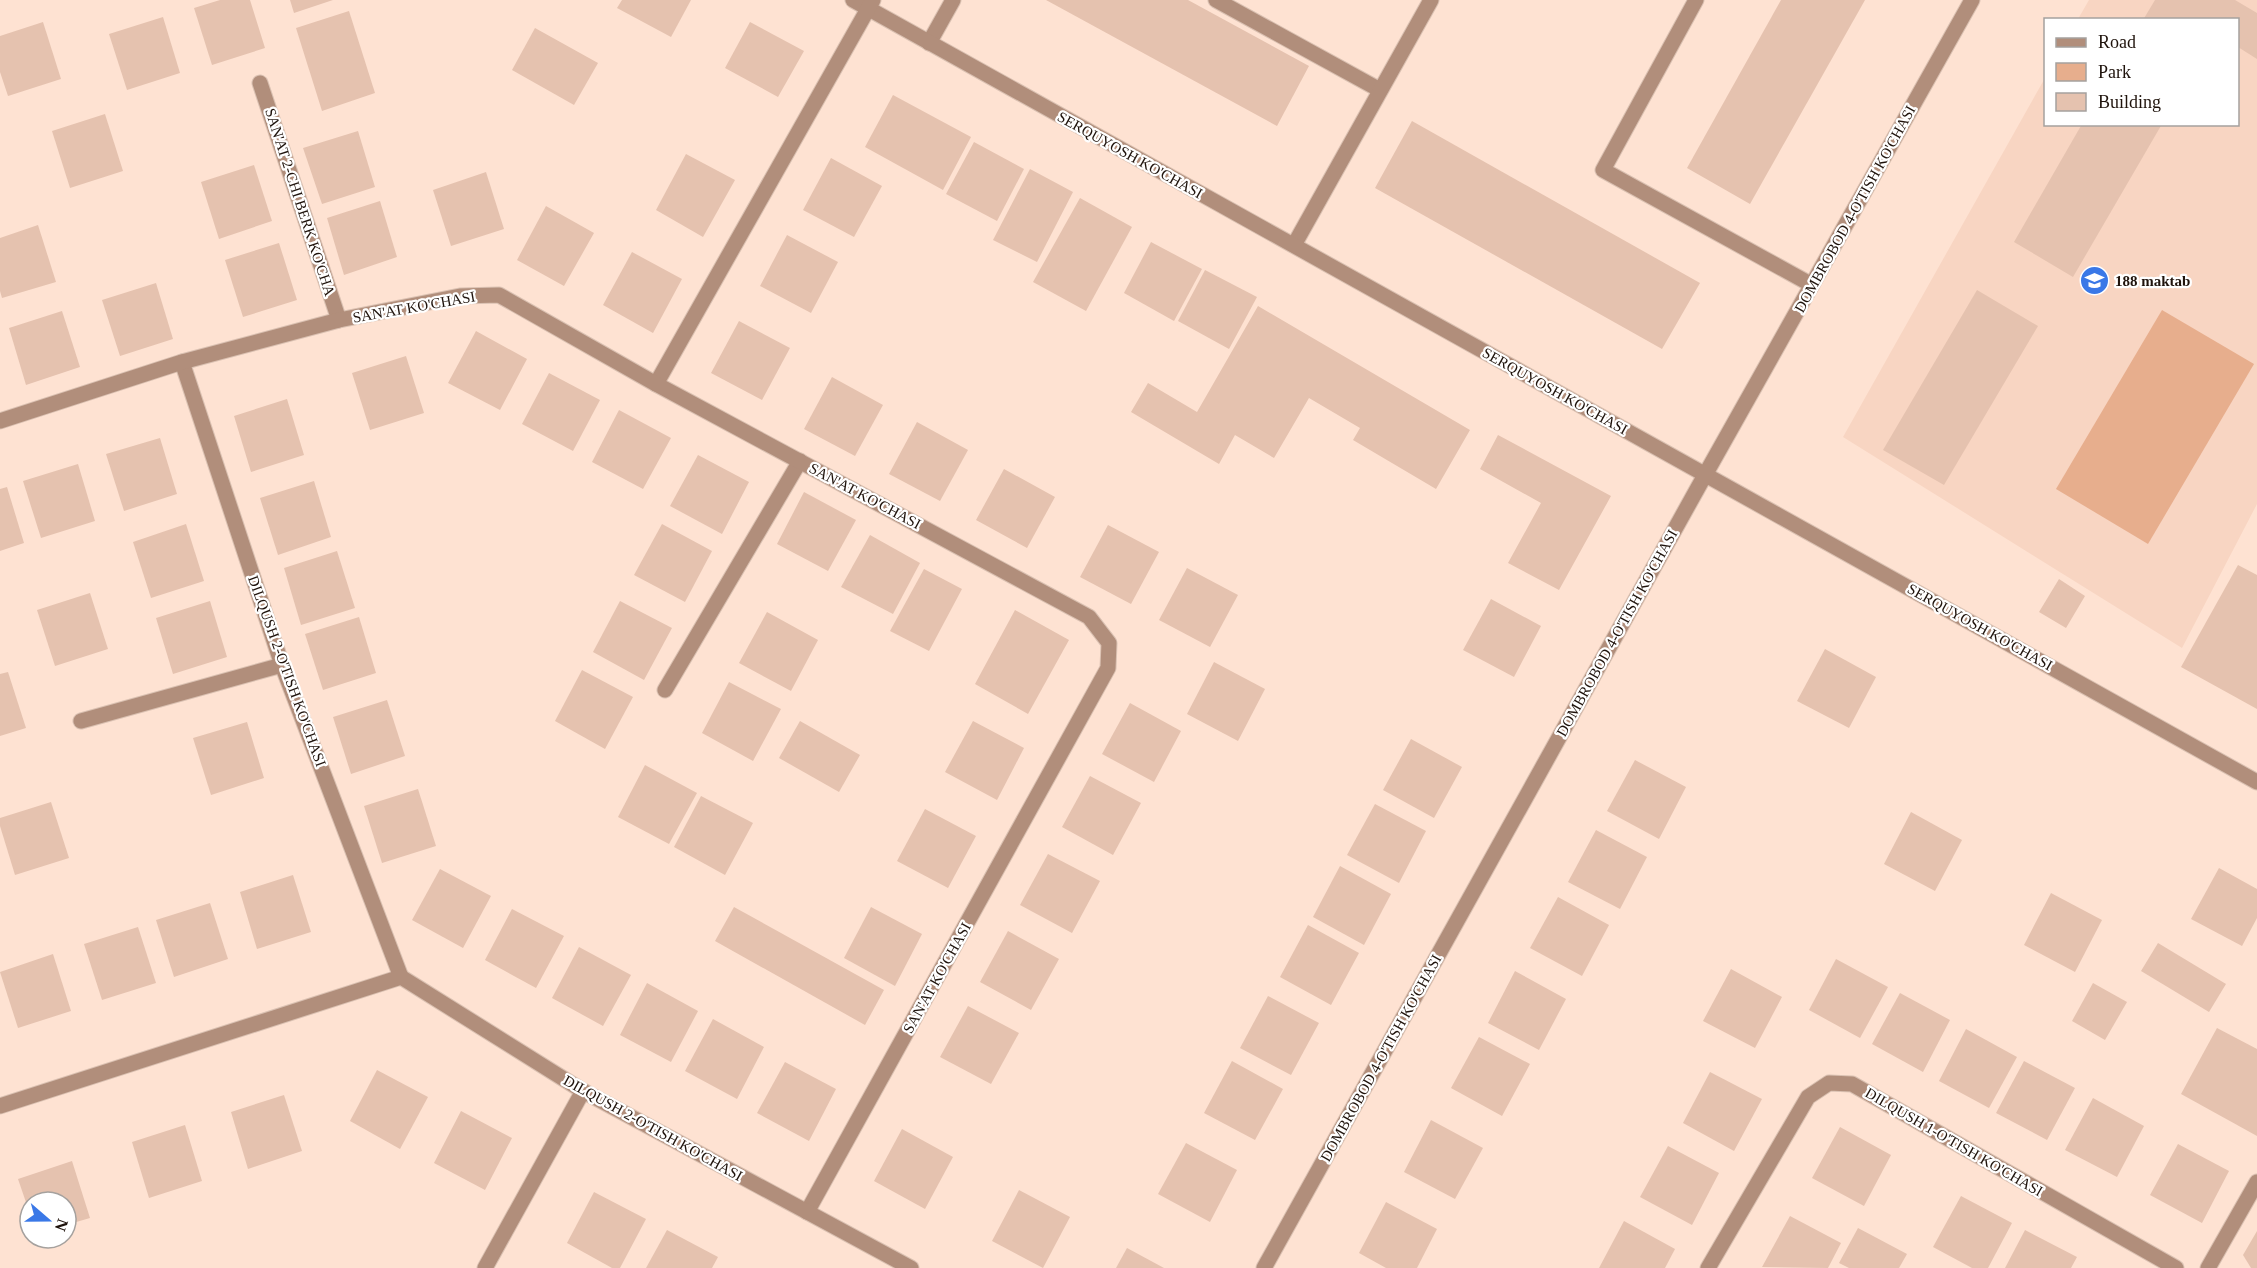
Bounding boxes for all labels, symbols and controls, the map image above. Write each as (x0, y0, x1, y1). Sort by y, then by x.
legend (2044, 18, 2239, 126)
text: Road (2098, 32, 2136, 52)
text: Park (2098, 62, 2131, 82)
text: Building (2098, 92, 2161, 112)
street label: DOMBROBOD 4-O'TISH KO'CHASI (1791, 103, 1919, 315)
street label: SAN'AT 2-CHI BERK KO'CHA (262, 106, 338, 298)
street label: SERQUYOSH KO'CHASI (1055, 108, 1205, 202)
school or university icon: 188 maktab (2078, 265, 2110, 297)
place label: 188 maktab (2115, 273, 2190, 289)
street label: SAN'AT KO'CHASI (352, 288, 476, 326)
street label: SERQUYOSH KO'CHASI (1480, 344, 1630, 438)
street label: SAN'AT KO'CHASI (807, 460, 923, 532)
street label: DOMBROBOD 4-O'TISH KO'CHASI (1553, 527, 1681, 739)
street label: DILQUSH 2-O'TISH KO'CHASI (245, 573, 329, 769)
street label: SERQUYOSH KO'CHASI (1905, 580, 2055, 674)
street label: SAN'AT KO'CHASI (900, 920, 974, 1036)
street label: DOMBROBOD 4-O'TISH KO'CHASI (1317, 952, 1445, 1164)
street label: DILQUSH 2-O'TISH KO'CHASI (561, 1072, 745, 1184)
street label: DILQUSH 1-O'TISH KO'CHASI (1862, 1085, 2046, 1199)
north arrow (18, 1190, 78, 1250)
text: N (52, 1217, 72, 1234)

